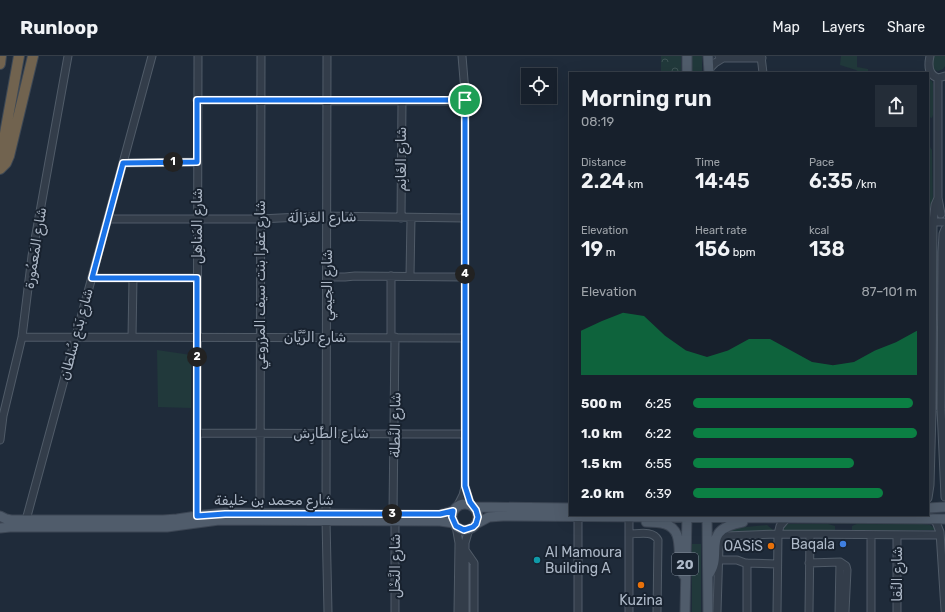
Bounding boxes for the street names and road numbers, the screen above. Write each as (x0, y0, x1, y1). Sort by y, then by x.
street label: شارع الغَانِم (393, 127, 412, 191)
street label: شارع المَناهِل (189, 188, 208, 264)
street label: شارع عفرا بنت سيف المزروعي (252, 200, 271, 370)
street label: شارع المَعمُورة (21, 206, 52, 291)
street label: شارع الغَزَالَة (287, 208, 357, 229)
street label: شارع الجيمي (319, 249, 338, 321)
street label: شارع بَدَع سُلطان (56, 286, 99, 382)
street label: شارع الرَّيَّان (284, 329, 346, 348)
street label: شارع النَّطلة (386, 392, 407, 458)
street label: شارع الطَّارِش (293, 425, 369, 444)
street label: شارع محمد بن خليفة (214, 492, 334, 511)
street label: شارع النَّخْل (387, 534, 406, 598)
street label: شارع النِّقا (889, 546, 908, 602)
road number: 20 (672, 553, 698, 575)

